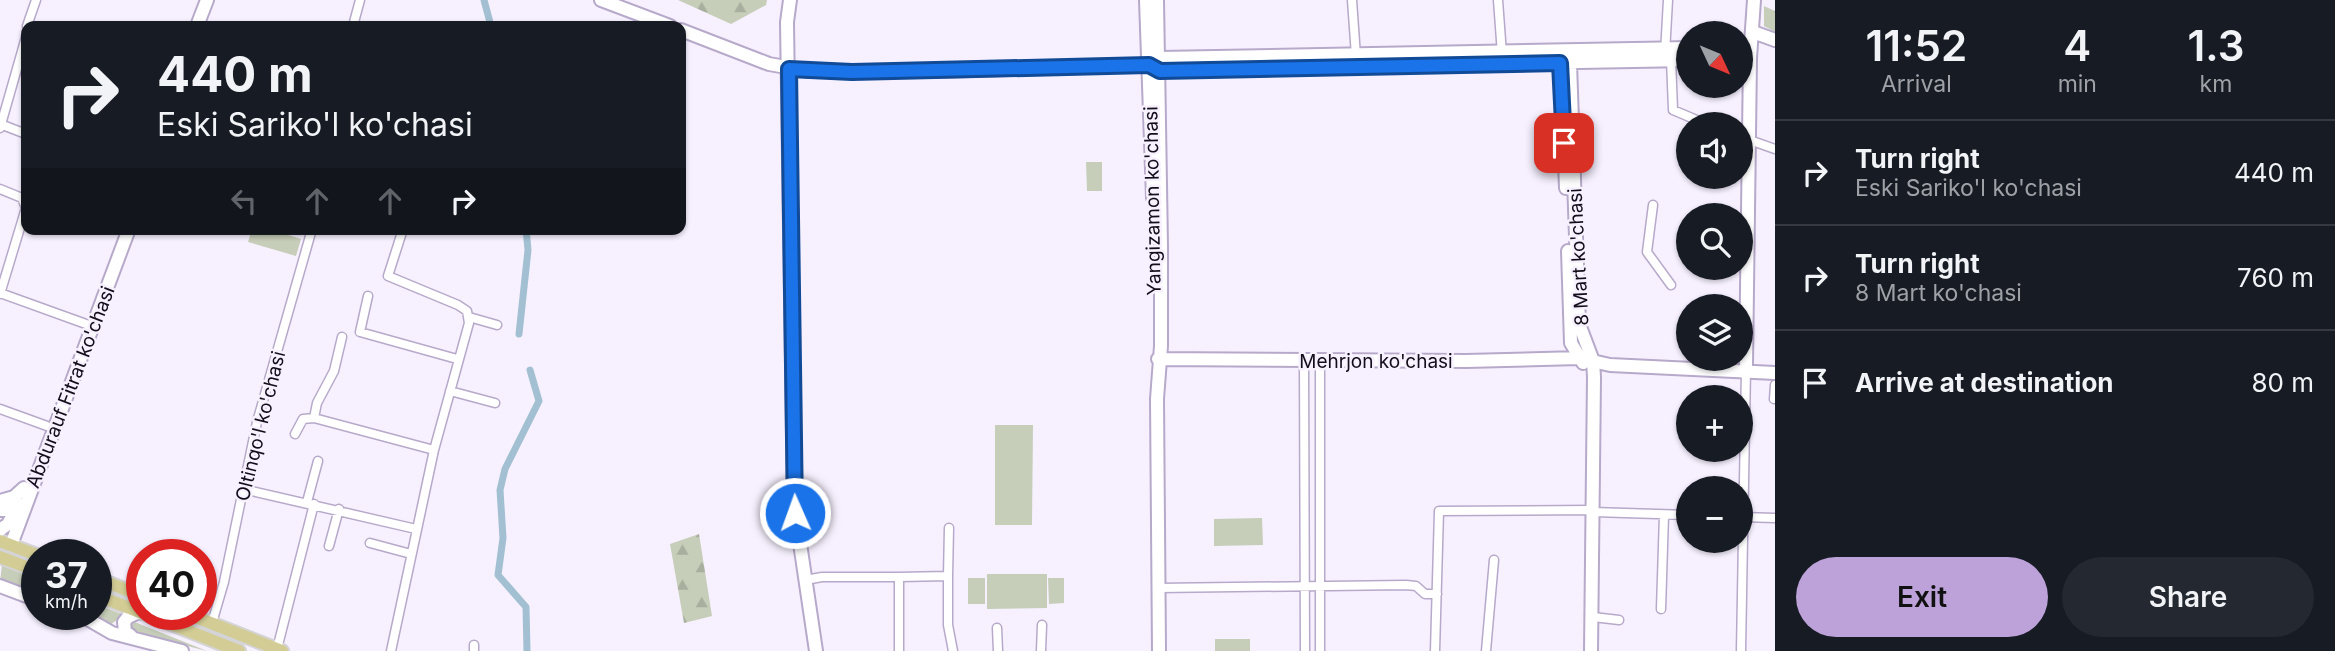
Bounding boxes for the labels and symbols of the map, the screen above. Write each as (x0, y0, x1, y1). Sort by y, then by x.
north arrow (1676, 21, 1754, 98)
street label: Yangizamon ko'chasi (1139, 106, 1166, 296)
pin (1534, 113, 1594, 173)
street label: 8 Mart ko'chasi (1563, 188, 1594, 326)
street label: Abdurauf Fitrat ko'chasi (21, 283, 120, 491)
street label: Oltinqo'l ko'chasi (231, 349, 290, 504)
street label: Mehrjon ko'chasi (1299, 350, 1453, 373)
position arrow (758, 476, 832, 550)
speed limit sign: 40 (126, 539, 217, 630)

